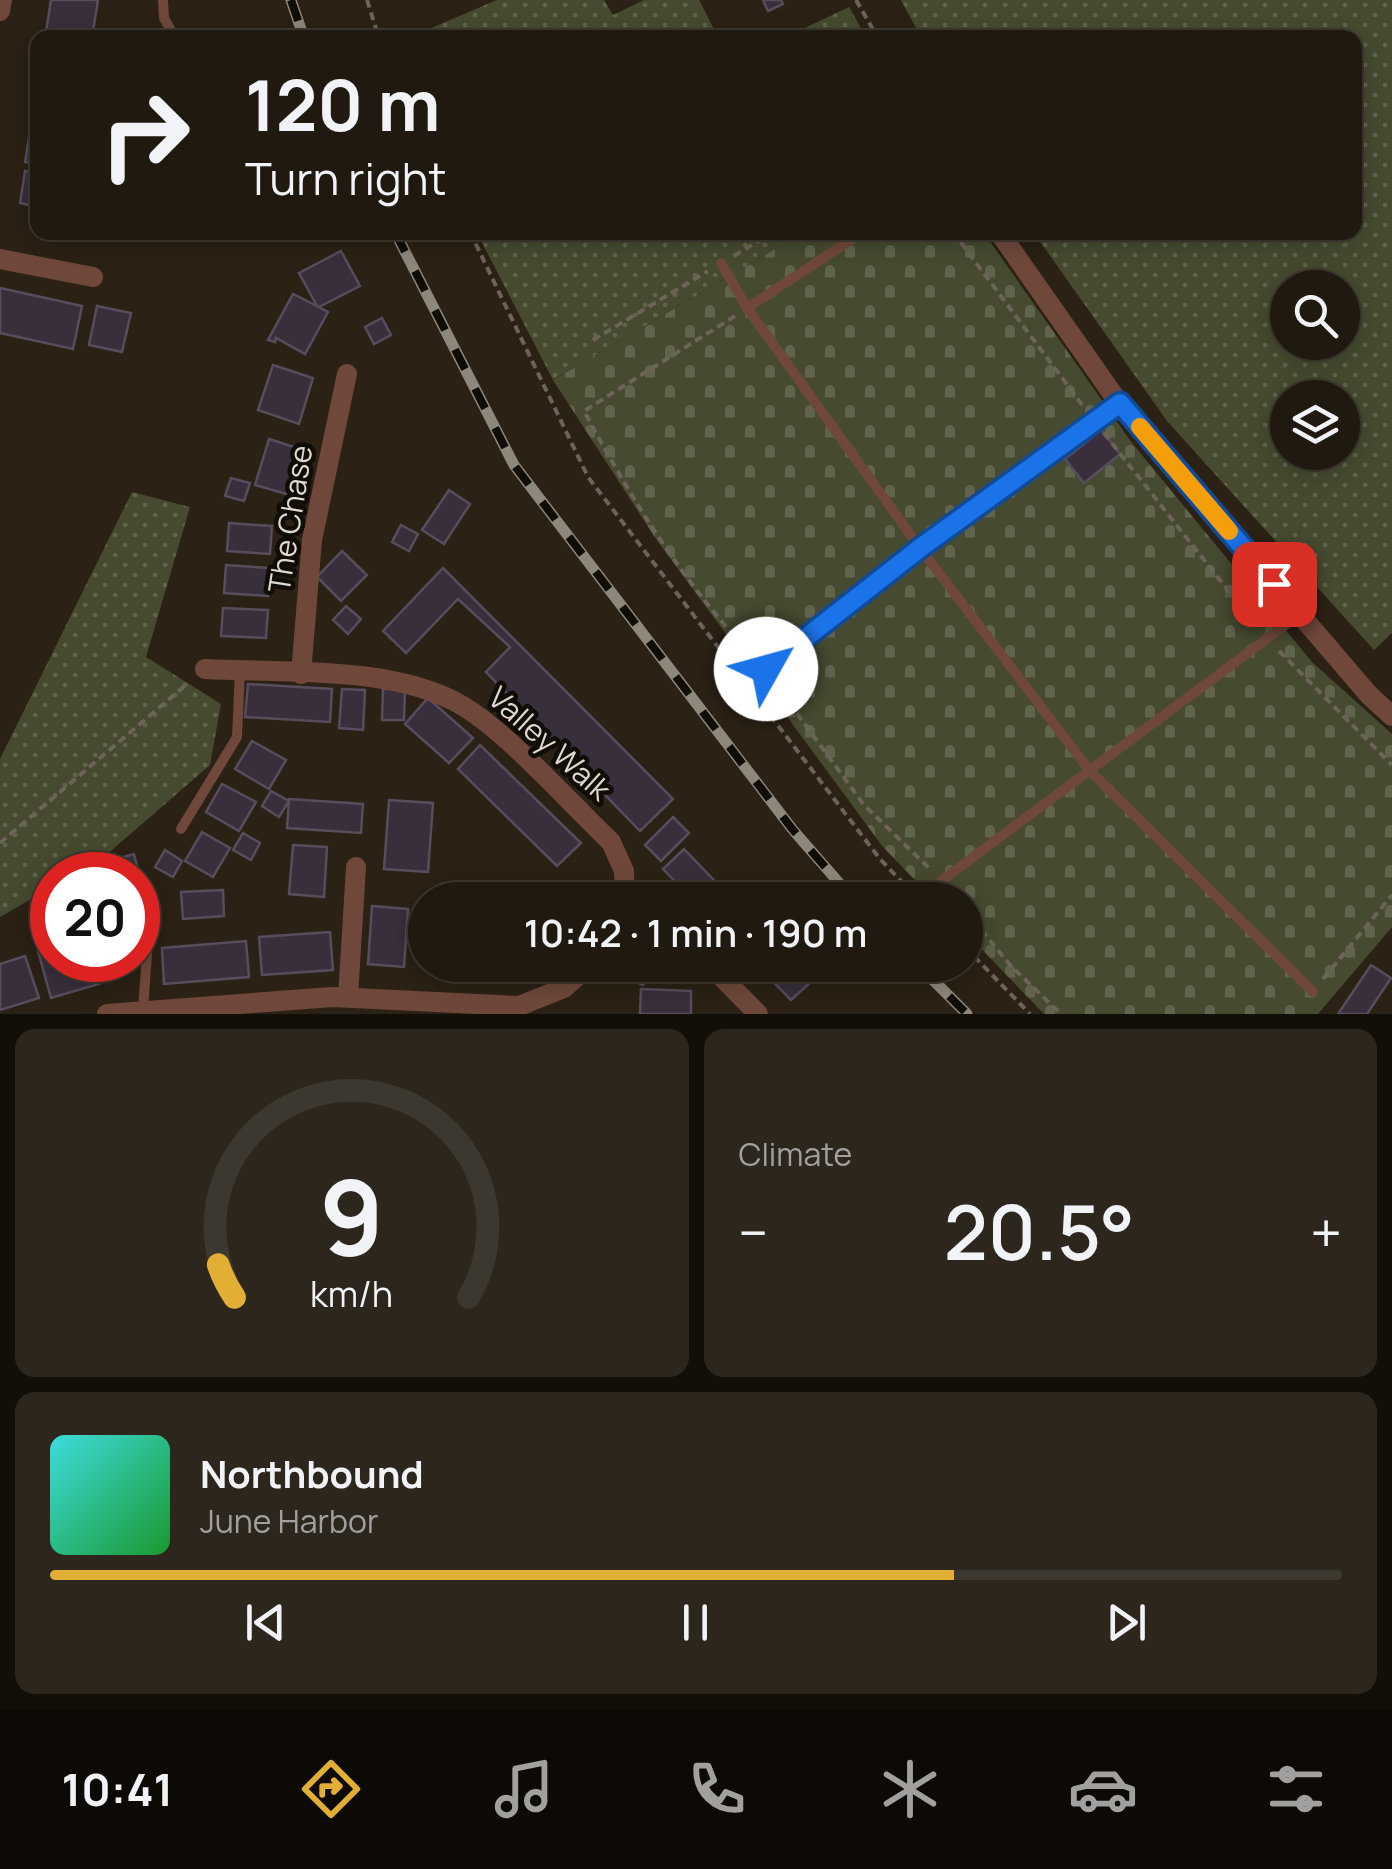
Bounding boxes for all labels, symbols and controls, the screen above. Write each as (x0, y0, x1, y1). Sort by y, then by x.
text: 120 m (245, 56, 440, 152)
icon: right (80, 70, 210, 200)
text: Turn right (245, 147, 446, 209)
map controls (1270, 270, 1360, 470)
button: search (1270, 270, 1360, 360)
button: layers (1270, 380, 1360, 470)
street label: The Chase (258, 442, 321, 595)
pin (1232, 542, 1317, 627)
icon: arrive (1247, 557, 1302, 612)
position arrow (714, 617, 818, 721)
street label: Valley Walk (480, 677, 621, 810)
speed limit sign: 20 (30, 852, 160, 982)
text: 10:42 · 1 min · 190 m (524, 906, 867, 958)
text: Climate (739, 1132, 852, 1176)
text: 9 (319, 1144, 384, 1286)
text: 20.5° (944, 1180, 1135, 1283)
text: − (739, 1194, 768, 1270)
text: + (1310, 1194, 1342, 1270)
text: km/h (310, 1269, 393, 1318)
text: Northbound (200, 1447, 424, 1499)
text: June Harbor (200, 1499, 378, 1543)
icon: previous (238, 1595, 293, 1650)
icon: pause (668, 1595, 723, 1650)
icon: next (1099, 1595, 1154, 1650)
icon: directions (296, 1754, 366, 1824)
icon: music (489, 1754, 559, 1824)
icon: phone (682, 1754, 752, 1824)
icon: climate (875, 1754, 945, 1824)
icon: car (1068, 1754, 1138, 1824)
icon: filters (1261, 1754, 1331, 1824)
text: 10:41 (61, 1758, 173, 1820)

